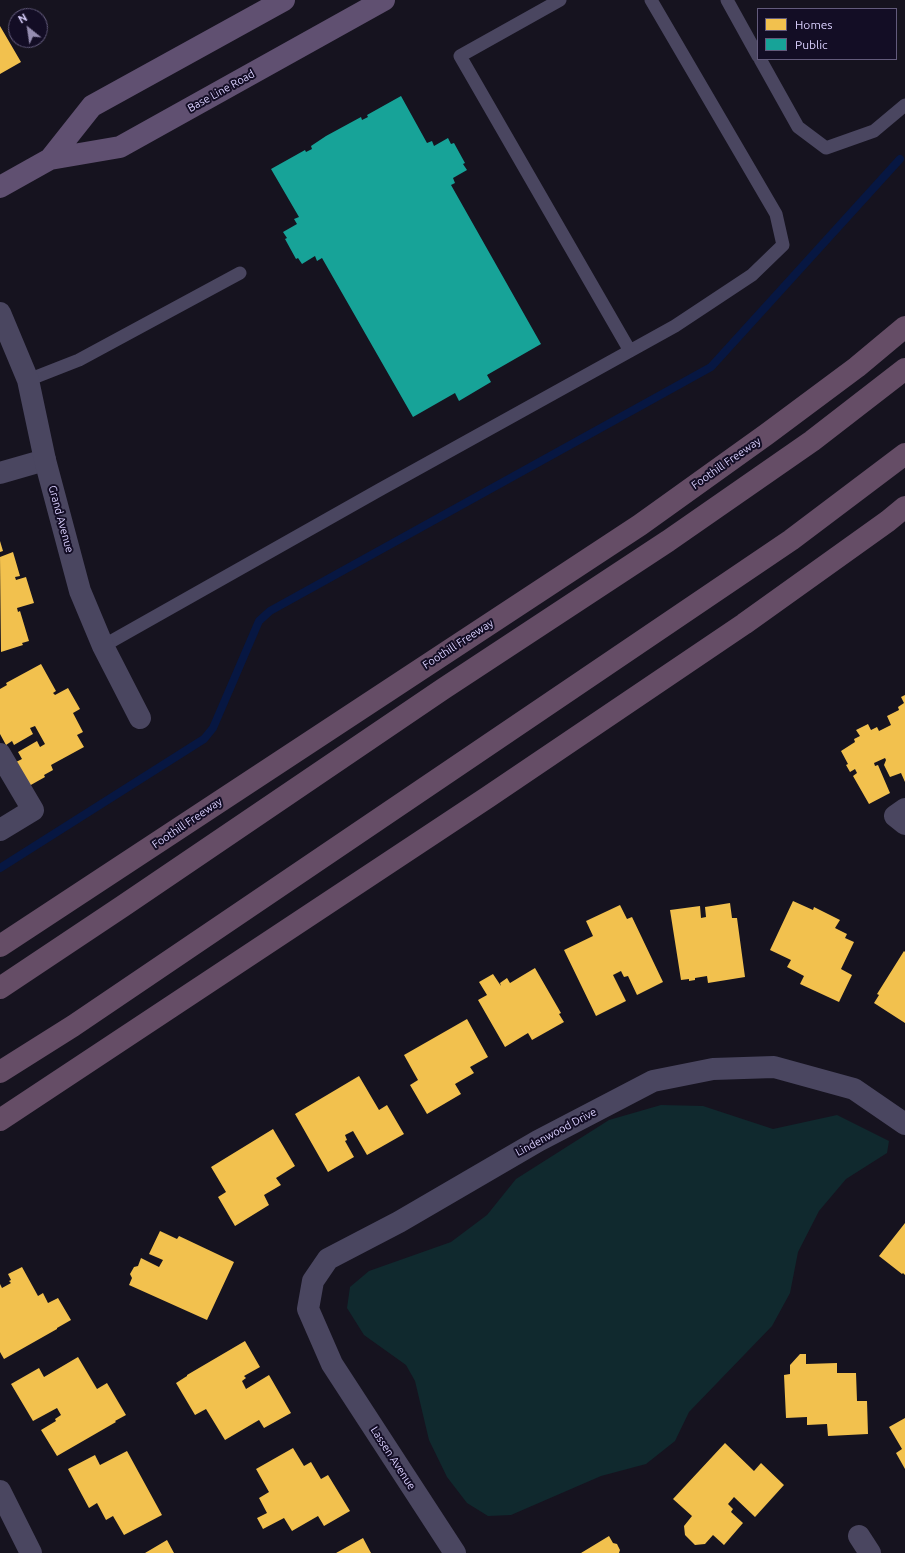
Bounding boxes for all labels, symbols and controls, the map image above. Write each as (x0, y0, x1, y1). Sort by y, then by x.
north arrow (8, 8, 48, 48)
legend (757, 8, 897, 60)
text: N (16, 11, 29, 26)
text: Homes (795, 18, 833, 31)
text: Public (795, 38, 828, 51)
street label: Base Line Road (185, 67, 257, 115)
street label: Foothill Freeway (689, 434, 763, 492)
street label: Grand Avenue (46, 484, 76, 554)
street label: Foothill Freeway (420, 616, 496, 672)
street label: Foothill Freeway (149, 795, 225, 851)
street label: Lindenwood Drive (513, 1105, 599, 1159)
street label: Lassen Avenue (368, 1424, 418, 1492)

